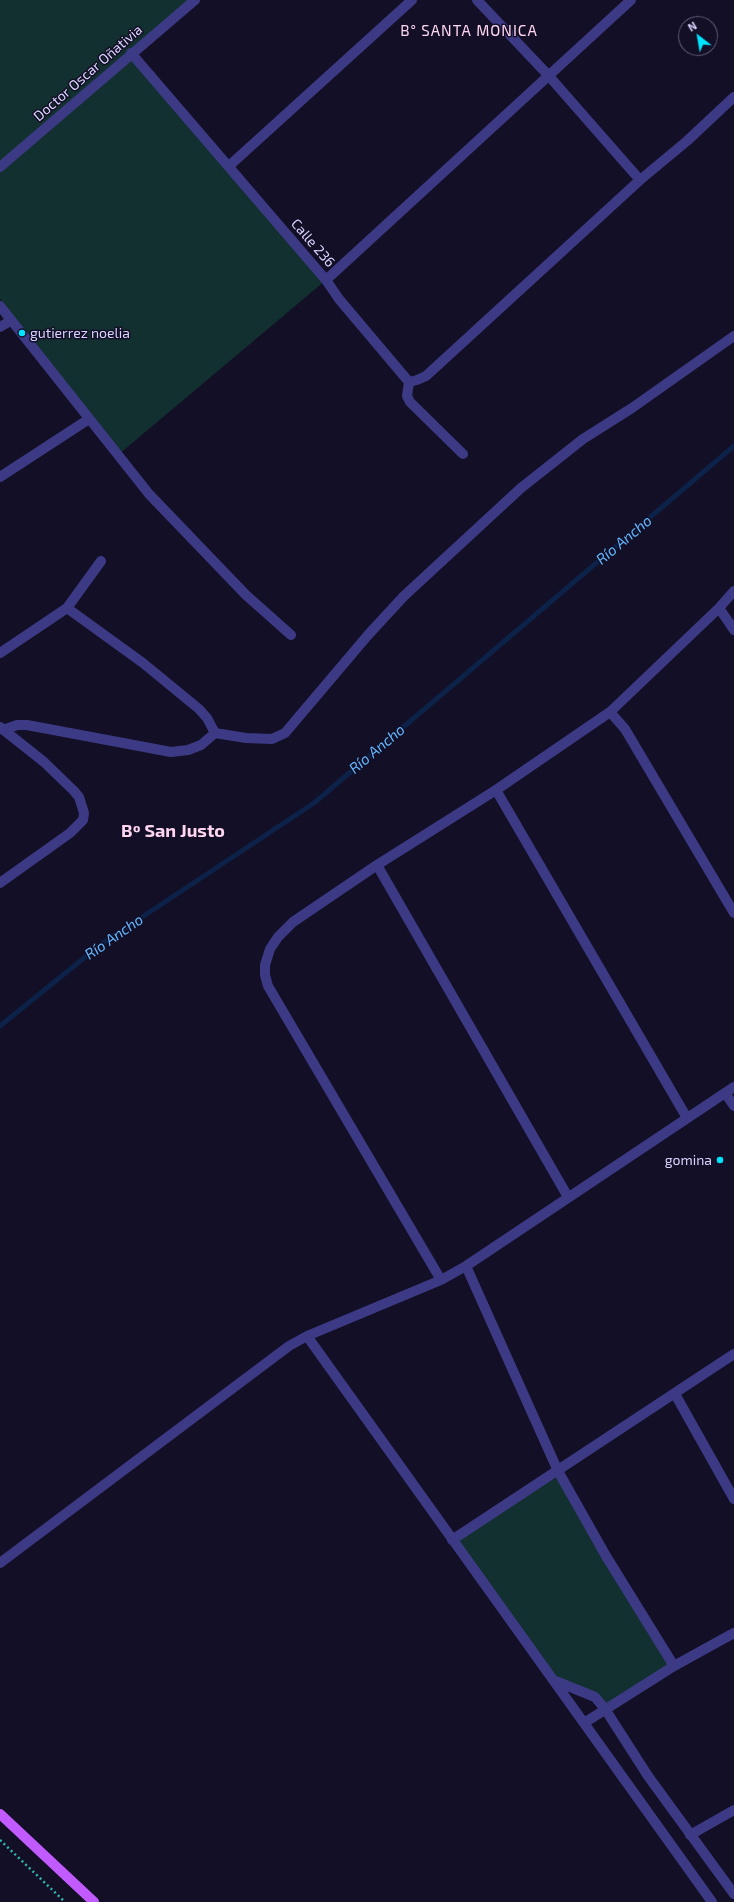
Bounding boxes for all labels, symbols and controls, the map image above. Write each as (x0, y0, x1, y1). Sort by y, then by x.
north arrow (678, 16, 718, 56)
text: N (685, 19, 699, 34)
street label: Doctor Oscar Oñativia (30, 21, 146, 125)
district label: B° SANTA MONICA (400, 22, 538, 40)
street label: Calle 236 (288, 215, 338, 271)
place label: gutierrez noelia (30, 325, 130, 341)
marker: gutierrez noelia (17, 328, 27, 338)
water label: Río Ancho (593, 512, 655, 568)
water label: Río Ancho (346, 721, 408, 777)
district label: Bº San Justo (121, 820, 225, 842)
water label: Río Ancho (81, 910, 147, 964)
place label: gomina (665, 1152, 712, 1168)
marker: gomina (715, 1155, 725, 1165)

